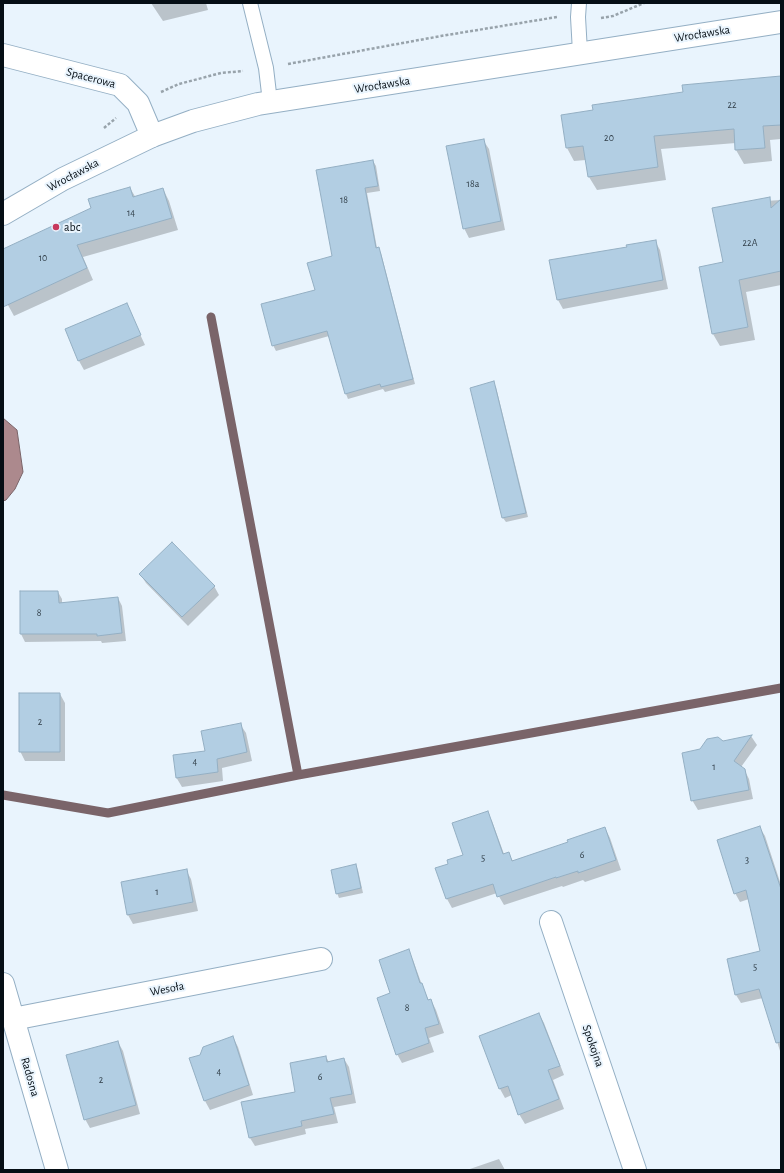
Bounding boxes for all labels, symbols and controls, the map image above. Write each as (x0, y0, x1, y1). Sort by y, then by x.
street label: Wrocławska (673, 22, 731, 46)
street label: Spacerowa (65, 65, 117, 91)
street label: Wrocławska (353, 73, 411, 97)
house number: 22 (727, 99, 737, 111)
house number: 20 (604, 132, 614, 144)
street label: Wrocławska (45, 155, 101, 195)
house number: 18a (467, 178, 479, 190)
house number: 18 (340, 194, 348, 206)
house number: 14 (127, 207, 135, 219)
place label: abc (64, 220, 80, 234)
marker: abc (51, 222, 61, 232)
house number: 22A (743, 237, 757, 249)
house number: 10 (39, 252, 47, 264)
house number: 8 (37, 607, 41, 619)
house number: 2 (38, 716, 42, 728)
house number: 4 (193, 756, 197, 768)
house number: 1 (712, 761, 716, 773)
house number: 6 (580, 849, 584, 861)
house number: 5 (481, 852, 485, 864)
house number: 3 (745, 854, 749, 866)
house number: 1 (155, 886, 159, 898)
house number: 5 (753, 961, 757, 973)
street label: Wesoła (149, 979, 185, 999)
house number: 8 (405, 1002, 409, 1014)
street label: Spokojna (579, 1023, 607, 1069)
street label: Radosna (18, 1056, 42, 1098)
house number: 4 (217, 1066, 221, 1078)
house number: 6 (318, 1071, 322, 1083)
house number: 2 (99, 1074, 103, 1086)

